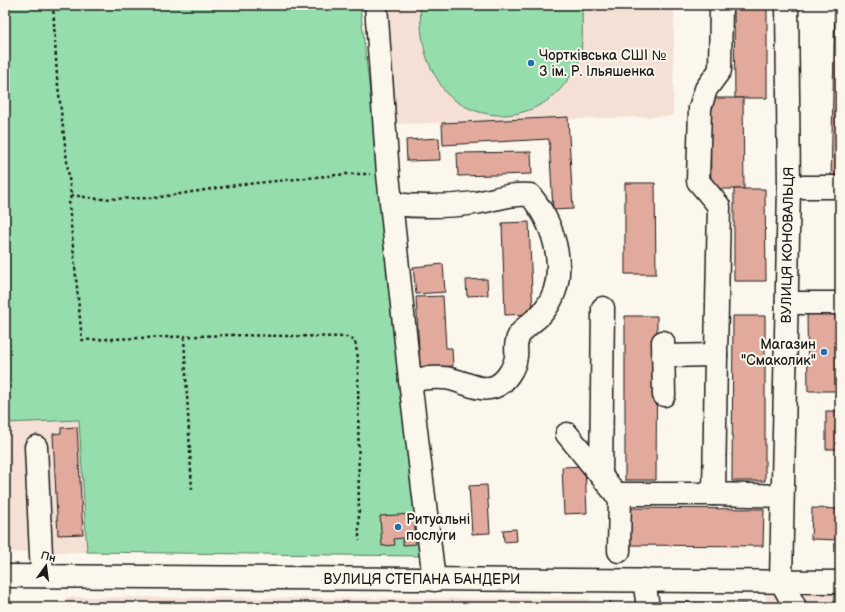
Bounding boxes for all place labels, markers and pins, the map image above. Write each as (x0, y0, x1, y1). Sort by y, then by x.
place label: Чортківська СШІ № 3 ім. Р. Ільяшенка (539, 47, 667, 80)
marker: Чортківська СШІ № 3 ім. Р. Ільяшенка (526, 58, 536, 68)
place label: Магазин "Смаколик" (741, 336, 816, 369)
marker: Магазин "Смаколик" (819, 347, 829, 357)
place label: Ритуальні послуги (406, 511, 470, 544)
marker: Ритуальні послуги (393, 522, 403, 532)

